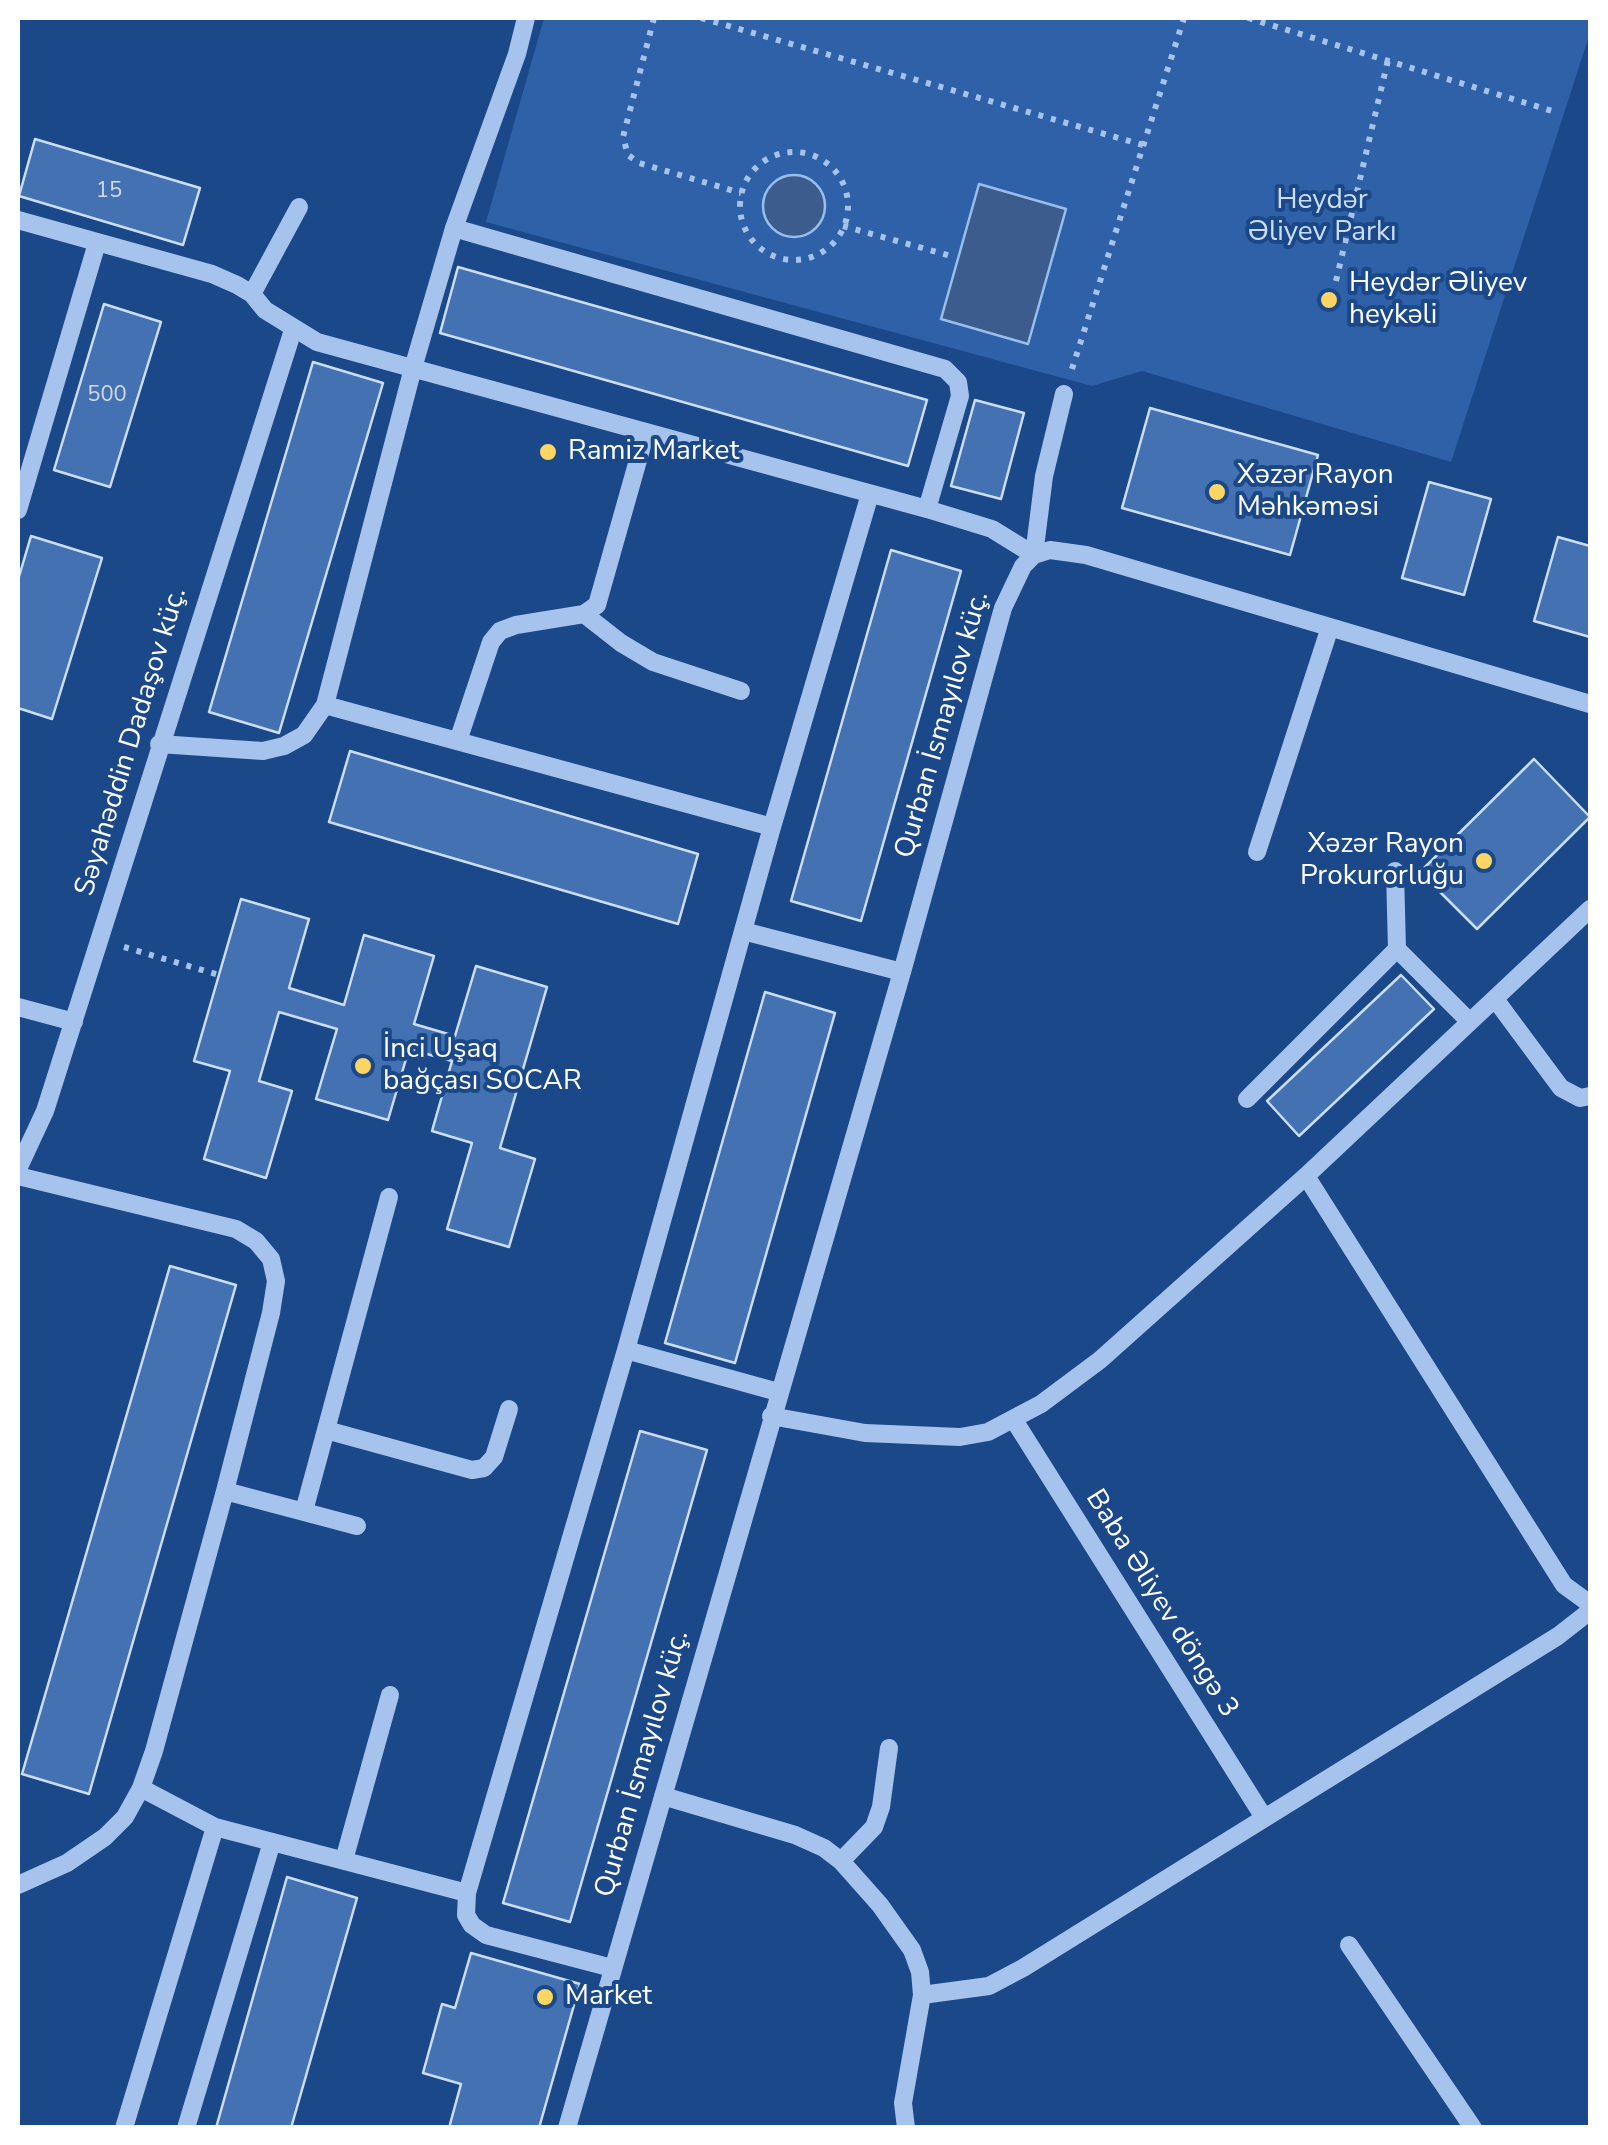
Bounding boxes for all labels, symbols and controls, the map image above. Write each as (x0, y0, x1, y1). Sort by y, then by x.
house number: 15 (96, 179, 122, 205)
park label: Heydər Əliyev Parkı (1247, 184, 1397, 250)
place label: Heydər Əliyev heykəli (1349, 267, 1527, 333)
marker: Heydər Əliyev heykəli (1318, 289, 1340, 311)
house number: 500 (87, 383, 127, 409)
place label: Ramiz Market (568, 435, 739, 469)
marker: Ramiz Market (537, 441, 559, 463)
place label: Xəzər Rayon Məhkəməsi (1237, 459, 1394, 525)
marker: Xəzər Rayon Məhkəməsi (1206, 481, 1228, 503)
street label: Səyahəddin Dadaşov küç. (69, 584, 195, 900)
street label: Qurban İsmayılov küç. (889, 588, 997, 862)
place label: Xəzər Rayon Prokurorluğu (1300, 828, 1464, 894)
marker: Xəzər Rayon Prokurorluğu (1473, 850, 1495, 872)
place label: İnci Uşaq bağçası SOCAR (383, 1033, 582, 1099)
marker: İnci Uşaq bağçası SOCAR (352, 1055, 374, 1077)
street label: Baba Əliyev döngə 3 (1077, 1484, 1245, 1724)
street label: Qurban İsmayılov küç. (589, 1627, 697, 1901)
place label: Market (565, 1980, 652, 2014)
marker: Market (534, 1986, 556, 2008)

